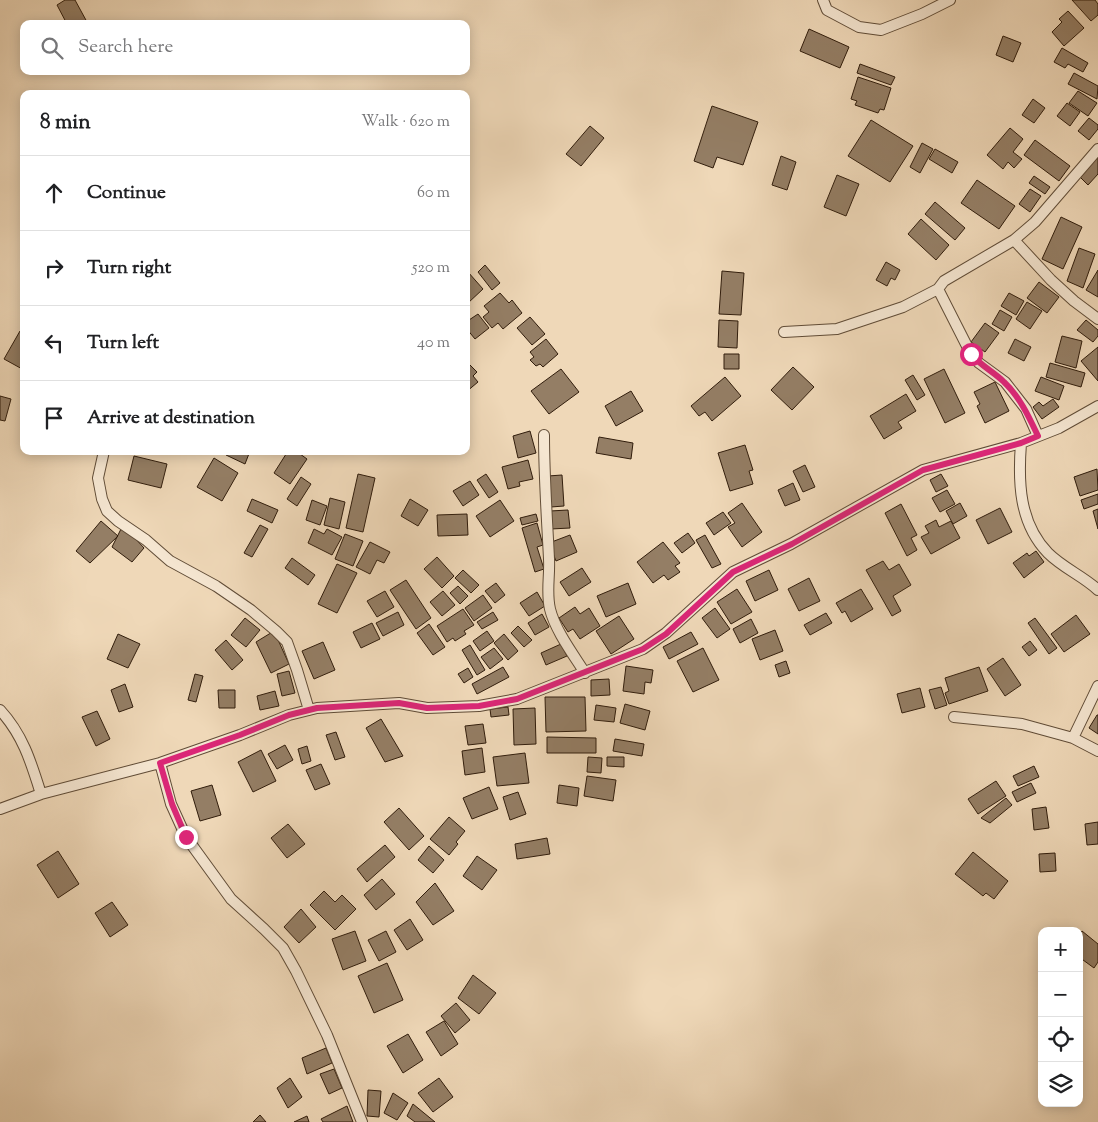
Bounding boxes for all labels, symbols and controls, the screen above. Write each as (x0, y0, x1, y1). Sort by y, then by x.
search box (20, 20, 470, 75)
icon: search (38, 34, 66, 62)
text: Search here (78, 34, 173, 61)
text: 8 min (40, 108, 91, 138)
text: Walk · 620 m (361, 111, 450, 134)
icon: ahead (40, 179, 68, 207)
text: Continue (87, 180, 166, 207)
text: 60 m (417, 182, 450, 205)
icon: right (40, 254, 68, 282)
text: Turn right (87, 255, 171, 282)
text: 520 m (412, 257, 450, 280)
icon: left (40, 329, 68, 357)
text: Turn left (87, 330, 159, 357)
text: 40 m (417, 332, 450, 355)
route start (960, 343, 983, 366)
icon: arrive (40, 404, 68, 432)
text: Arrive at destination (87, 405, 255, 432)
route end (175, 826, 198, 849)
map controls (1038, 927, 1083, 1107)
button: + (1038, 927, 1083, 972)
button: − (1038, 972, 1083, 1017)
button: locate (1038, 1017, 1083, 1062)
button: layers (1038, 1062, 1083, 1107)

